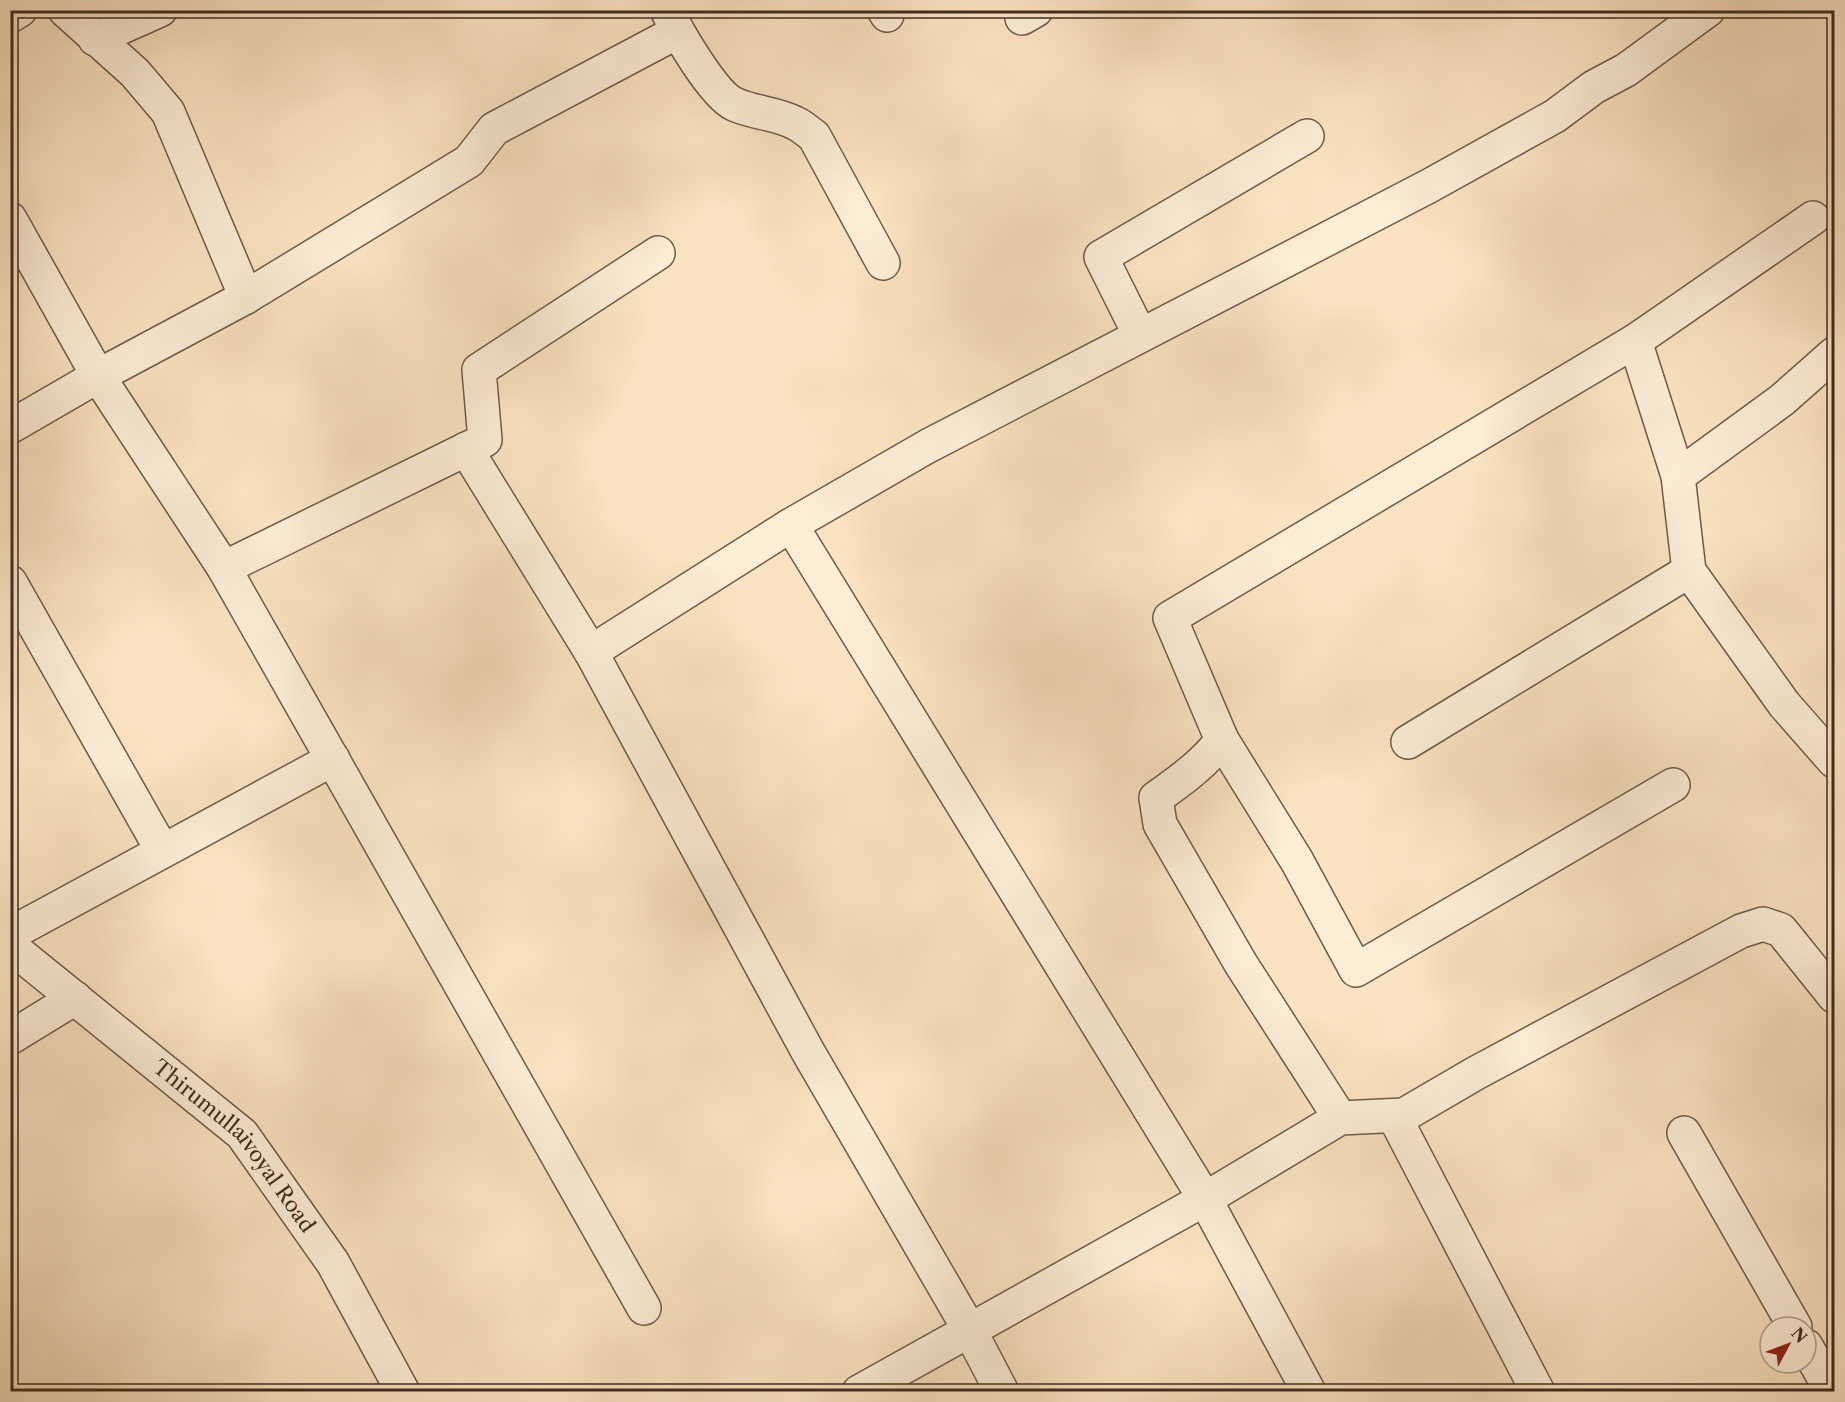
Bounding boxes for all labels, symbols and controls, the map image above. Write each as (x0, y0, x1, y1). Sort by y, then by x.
street label: Thirumullaivoyal Road (148, 1054, 321, 1237)
north arrow (1758, 1315, 1818, 1375)
text: N (1787, 1323, 1811, 1347)

